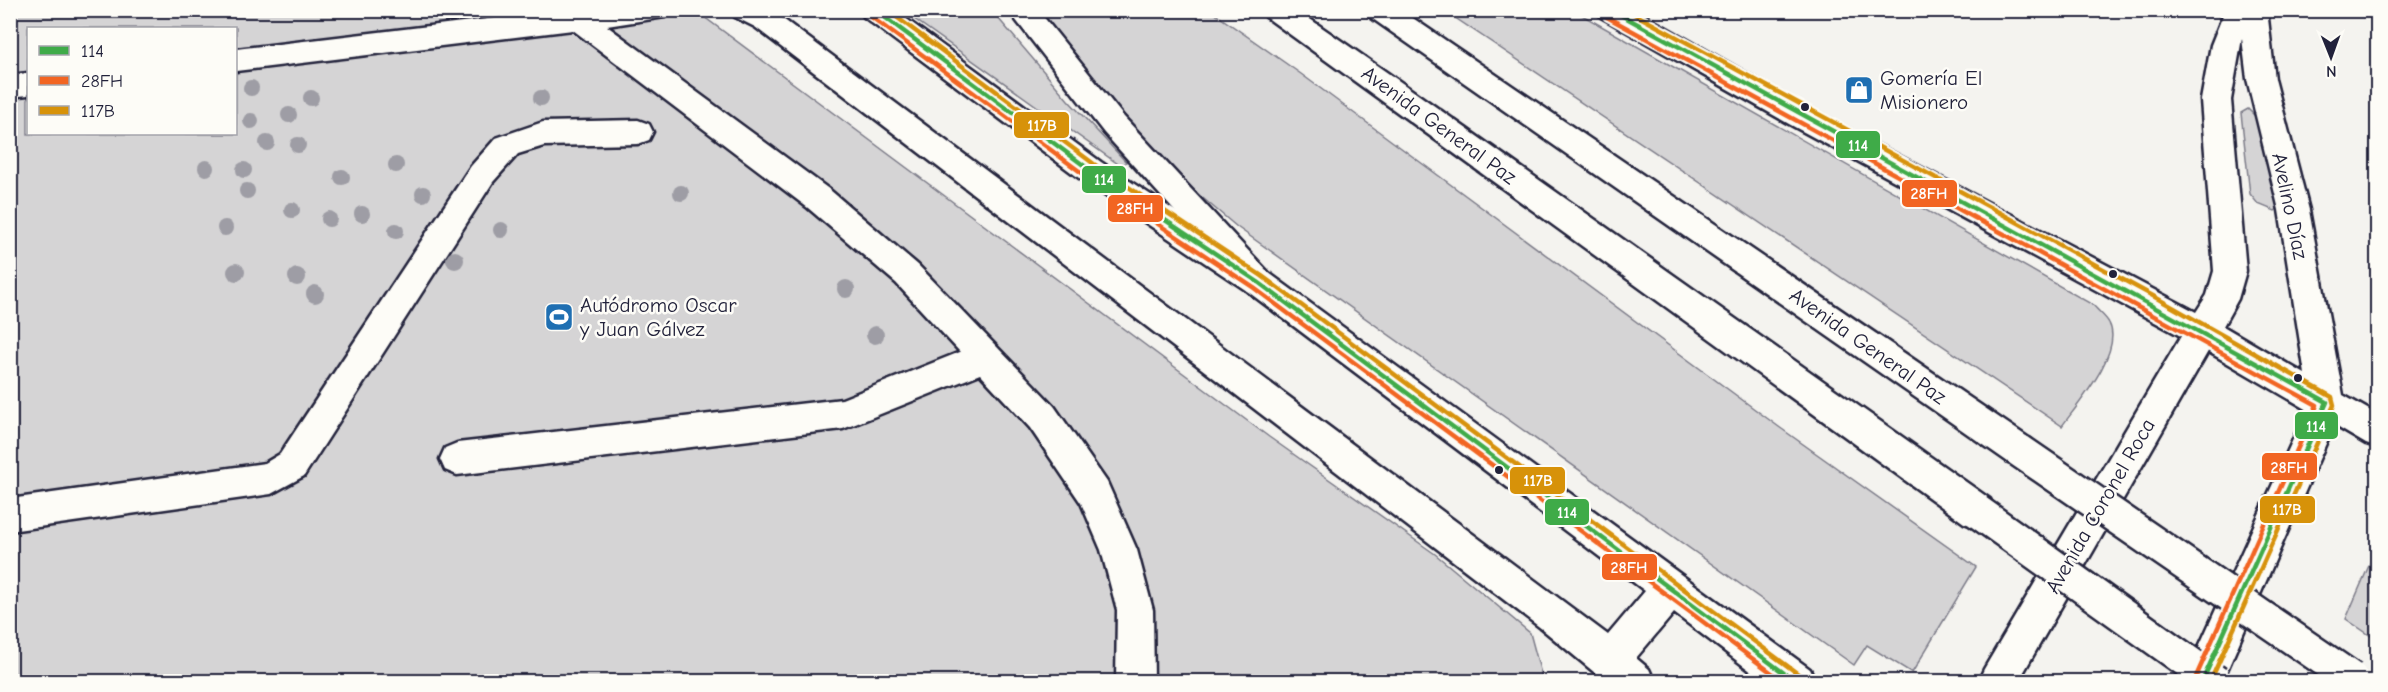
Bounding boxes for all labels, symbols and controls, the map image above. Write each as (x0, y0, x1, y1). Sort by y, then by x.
legend (27, 27, 237, 135)
north arrow (2301, 27, 2361, 87)
text: 114 (81, 41, 104, 62)
street label: Avenida General Paz (1357, 61, 1521, 189)
text: N (2326, 62, 2337, 80)
place label: Gomería El Misionero (1880, 66, 1982, 114)
text: 28FH (81, 71, 123, 92)
shop icon: Gomería El Misionero (1843, 74, 1875, 106)
text: 117B (81, 101, 115, 122)
unlabelled marker (1799, 101, 1811, 113)
line badge: 117B (1013, 111, 1070, 139)
text: 117B (1027, 117, 1057, 135)
line badge: 114 (1835, 130, 1881, 159)
text: 114 (1848, 137, 1868, 155)
street label: Avelino Díaz (2267, 151, 2313, 261)
line badge: 114 (1081, 165, 1127, 194)
text: 114 (1094, 171, 1114, 189)
line badge: 28FH (1901, 179, 1958, 208)
text: 28FH (1911, 185, 1947, 203)
line badge: 28FH (1107, 194, 1164, 223)
text: 28FH (1117, 200, 1153, 218)
unlabelled marker (2107, 268, 2119, 280)
street label: Avenida General Paz (1785, 283, 1951, 409)
place label: Autódromo Oscar y Juan Gálvez (579, 293, 737, 341)
sports icon: Autódromo Oscar y Juan Gálvez (543, 301, 575, 333)
unlabelled marker (2292, 372, 2304, 384)
line badge: 114 (2294, 411, 2339, 440)
street label: Avenida Coronel Roca (2040, 414, 2160, 598)
text: 114 (2306, 418, 2326, 436)
line badge: 28FH (2261, 452, 2318, 481)
text: 28FH (2271, 459, 2307, 477)
unlabelled marker (1493, 464, 1505, 476)
line badge: 117B (1509, 466, 1566, 495)
text: 117B (1523, 472, 1553, 490)
line badge: 117B (2259, 495, 2316, 524)
line badge: 114 (1544, 498, 1590, 526)
text: 117B (2272, 501, 2302, 519)
text: 114 (1557, 504, 1577, 522)
line badge: 28FH (1601, 553, 1658, 581)
text: 28FH (1611, 559, 1647, 577)

